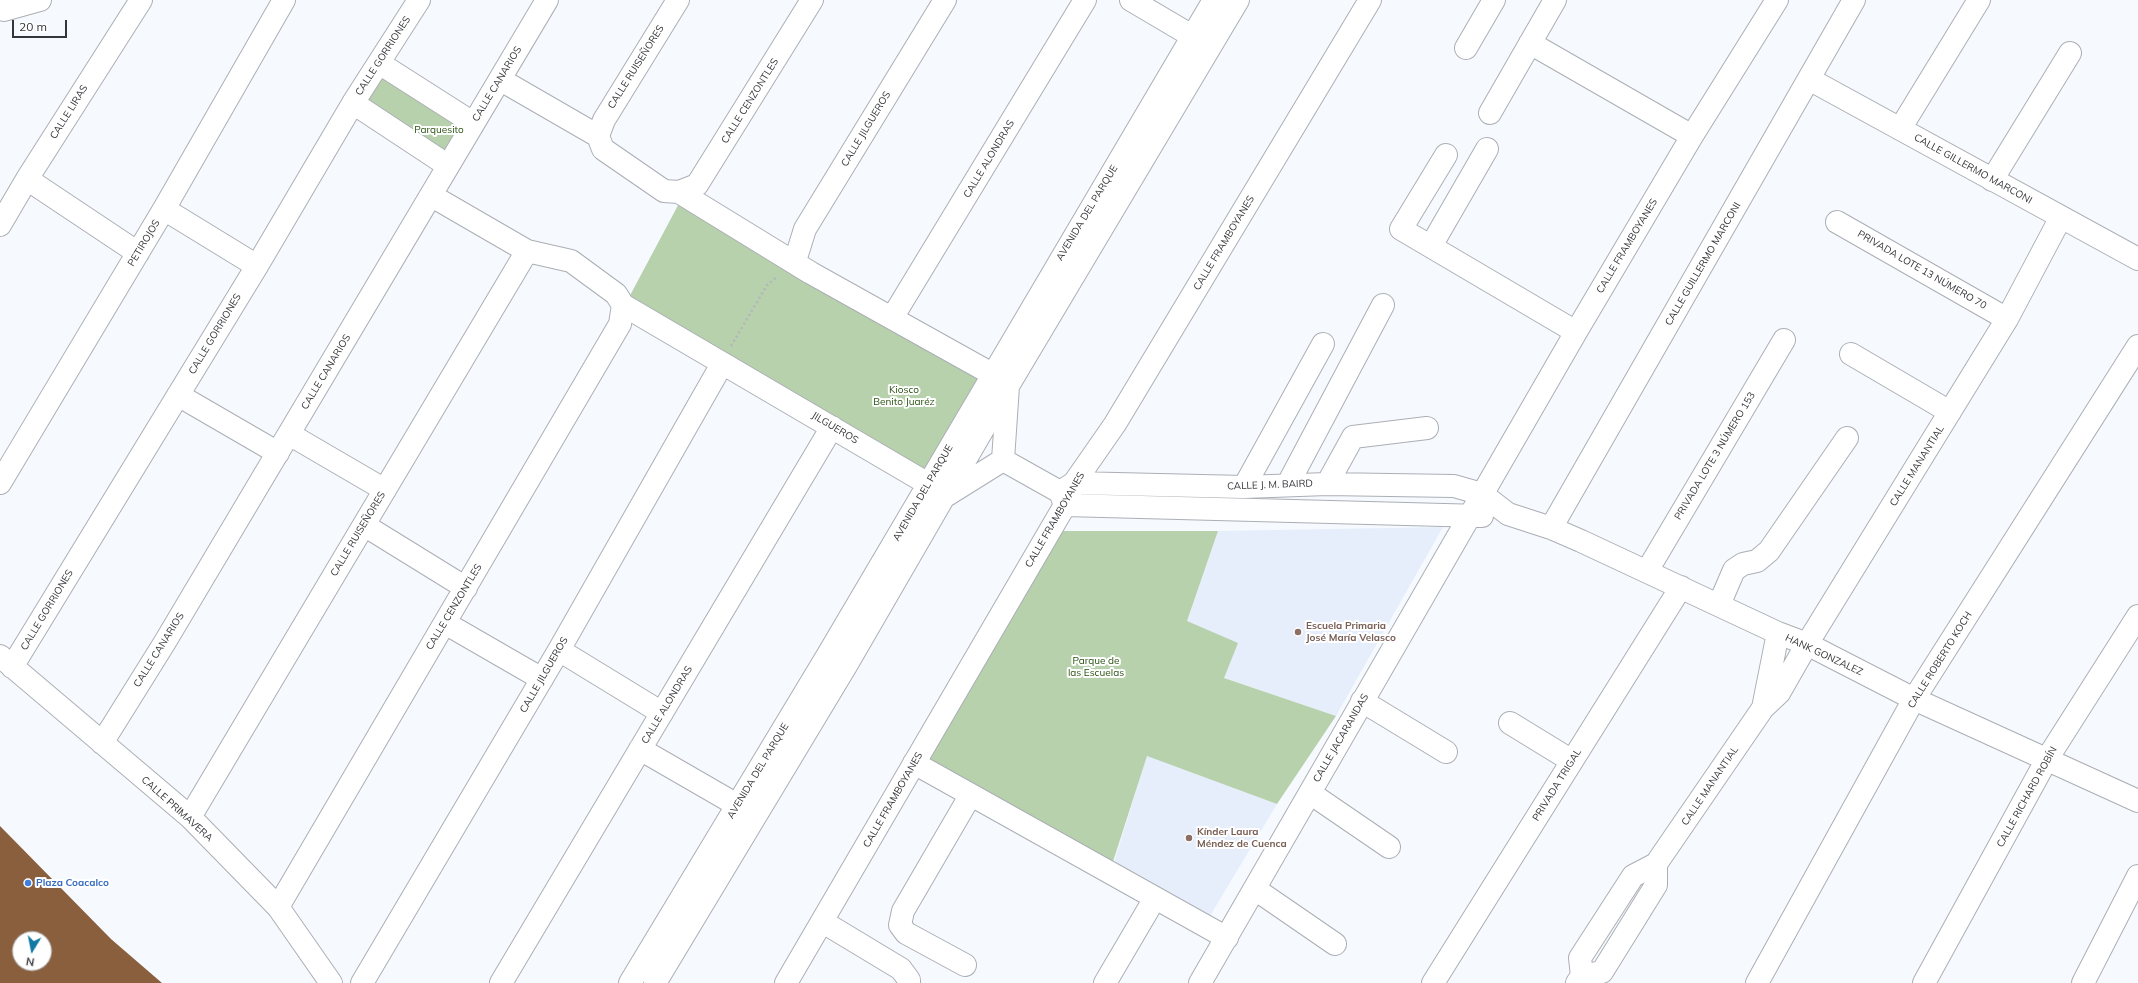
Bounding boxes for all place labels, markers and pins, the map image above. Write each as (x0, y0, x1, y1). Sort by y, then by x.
place label: Escuela Primaria José María Velasco (1306, 620, 1396, 644)
marker: Escuela Primaria José María Velasco (1293, 627, 1303, 637)
place label: Kínder Laura Méndez de Cuenca (1197, 826, 1287, 850)
marker: Kínder Laura Méndez de Cuenca (1184, 833, 1194, 843)
place label: Plaza Coacalco (36, 877, 109, 889)
marker: Plaza Coacalco (23, 878, 33, 888)

